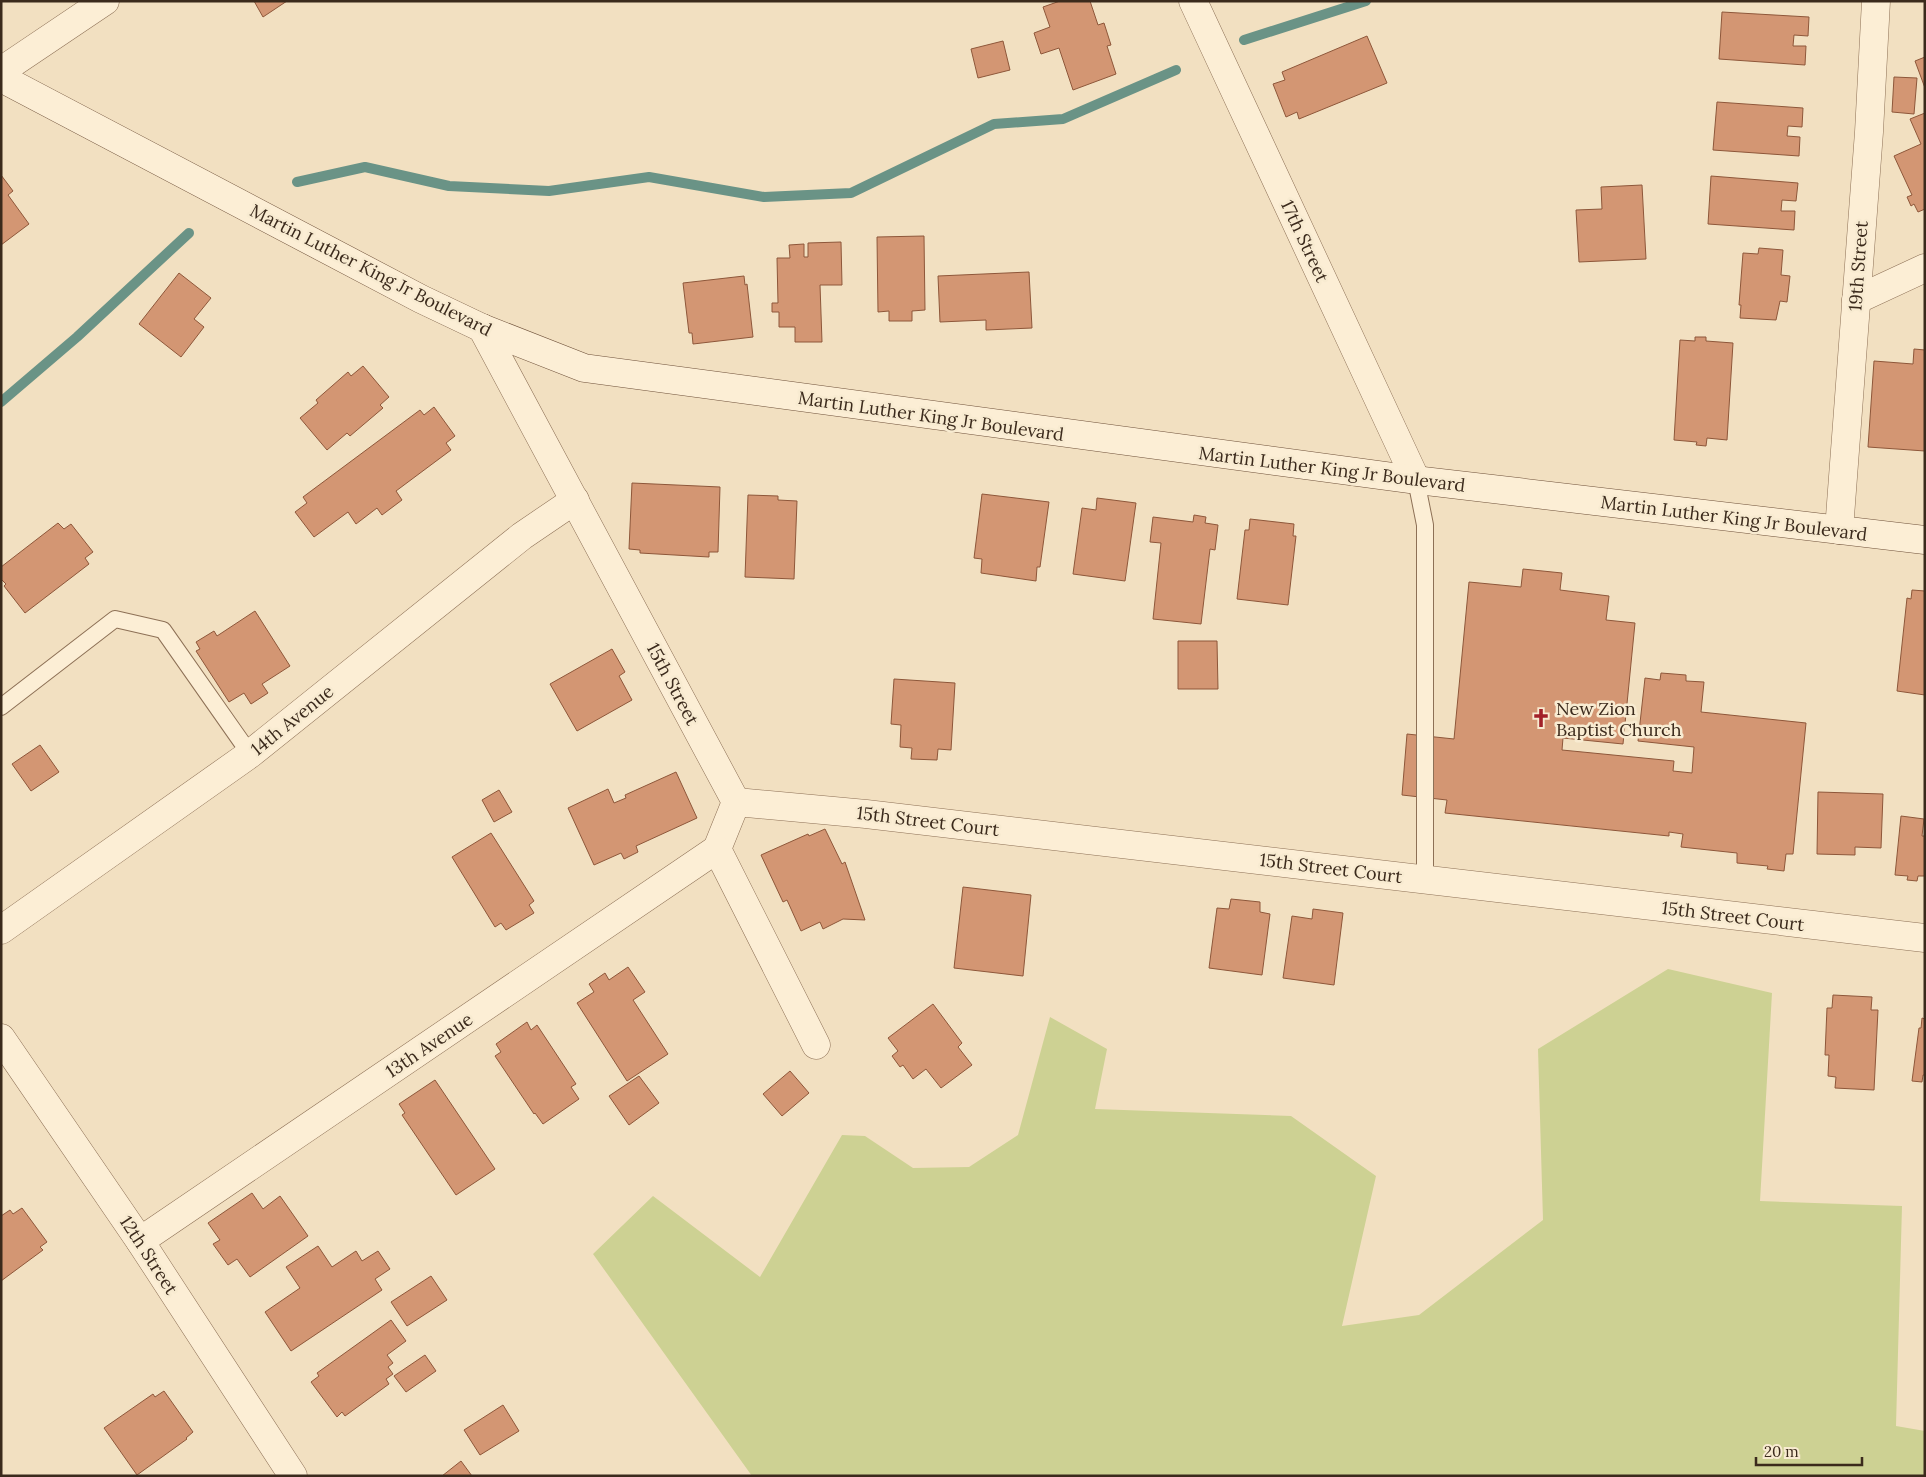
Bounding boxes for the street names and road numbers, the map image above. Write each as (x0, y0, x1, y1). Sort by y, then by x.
street label: 17th Street (1276, 196, 1334, 286)
street label: Martin Luther King Jr Boulevard (246, 199, 496, 341)
street label: 19th Street (1843, 220, 1873, 312)
street label: Martin Luther King Jr Boulevard (796, 386, 1066, 446)
street label: Martin Luther King Jr Boulevard (1197, 441, 1467, 497)
street label: Martin Luther King Jr Boulevard (1599, 490, 1869, 546)
street label: 15th Street (642, 639, 704, 729)
street label: 14th Avenue (246, 679, 338, 760)
street label: 15th Street Court (855, 801, 1001, 841)
street label: 15th Street Court (1258, 848, 1404, 888)
street label: 15th Street Court (1660, 896, 1806, 936)
street label: 13th Avenue (381, 1007, 477, 1083)
street label: 12th Street (115, 1211, 183, 1299)

